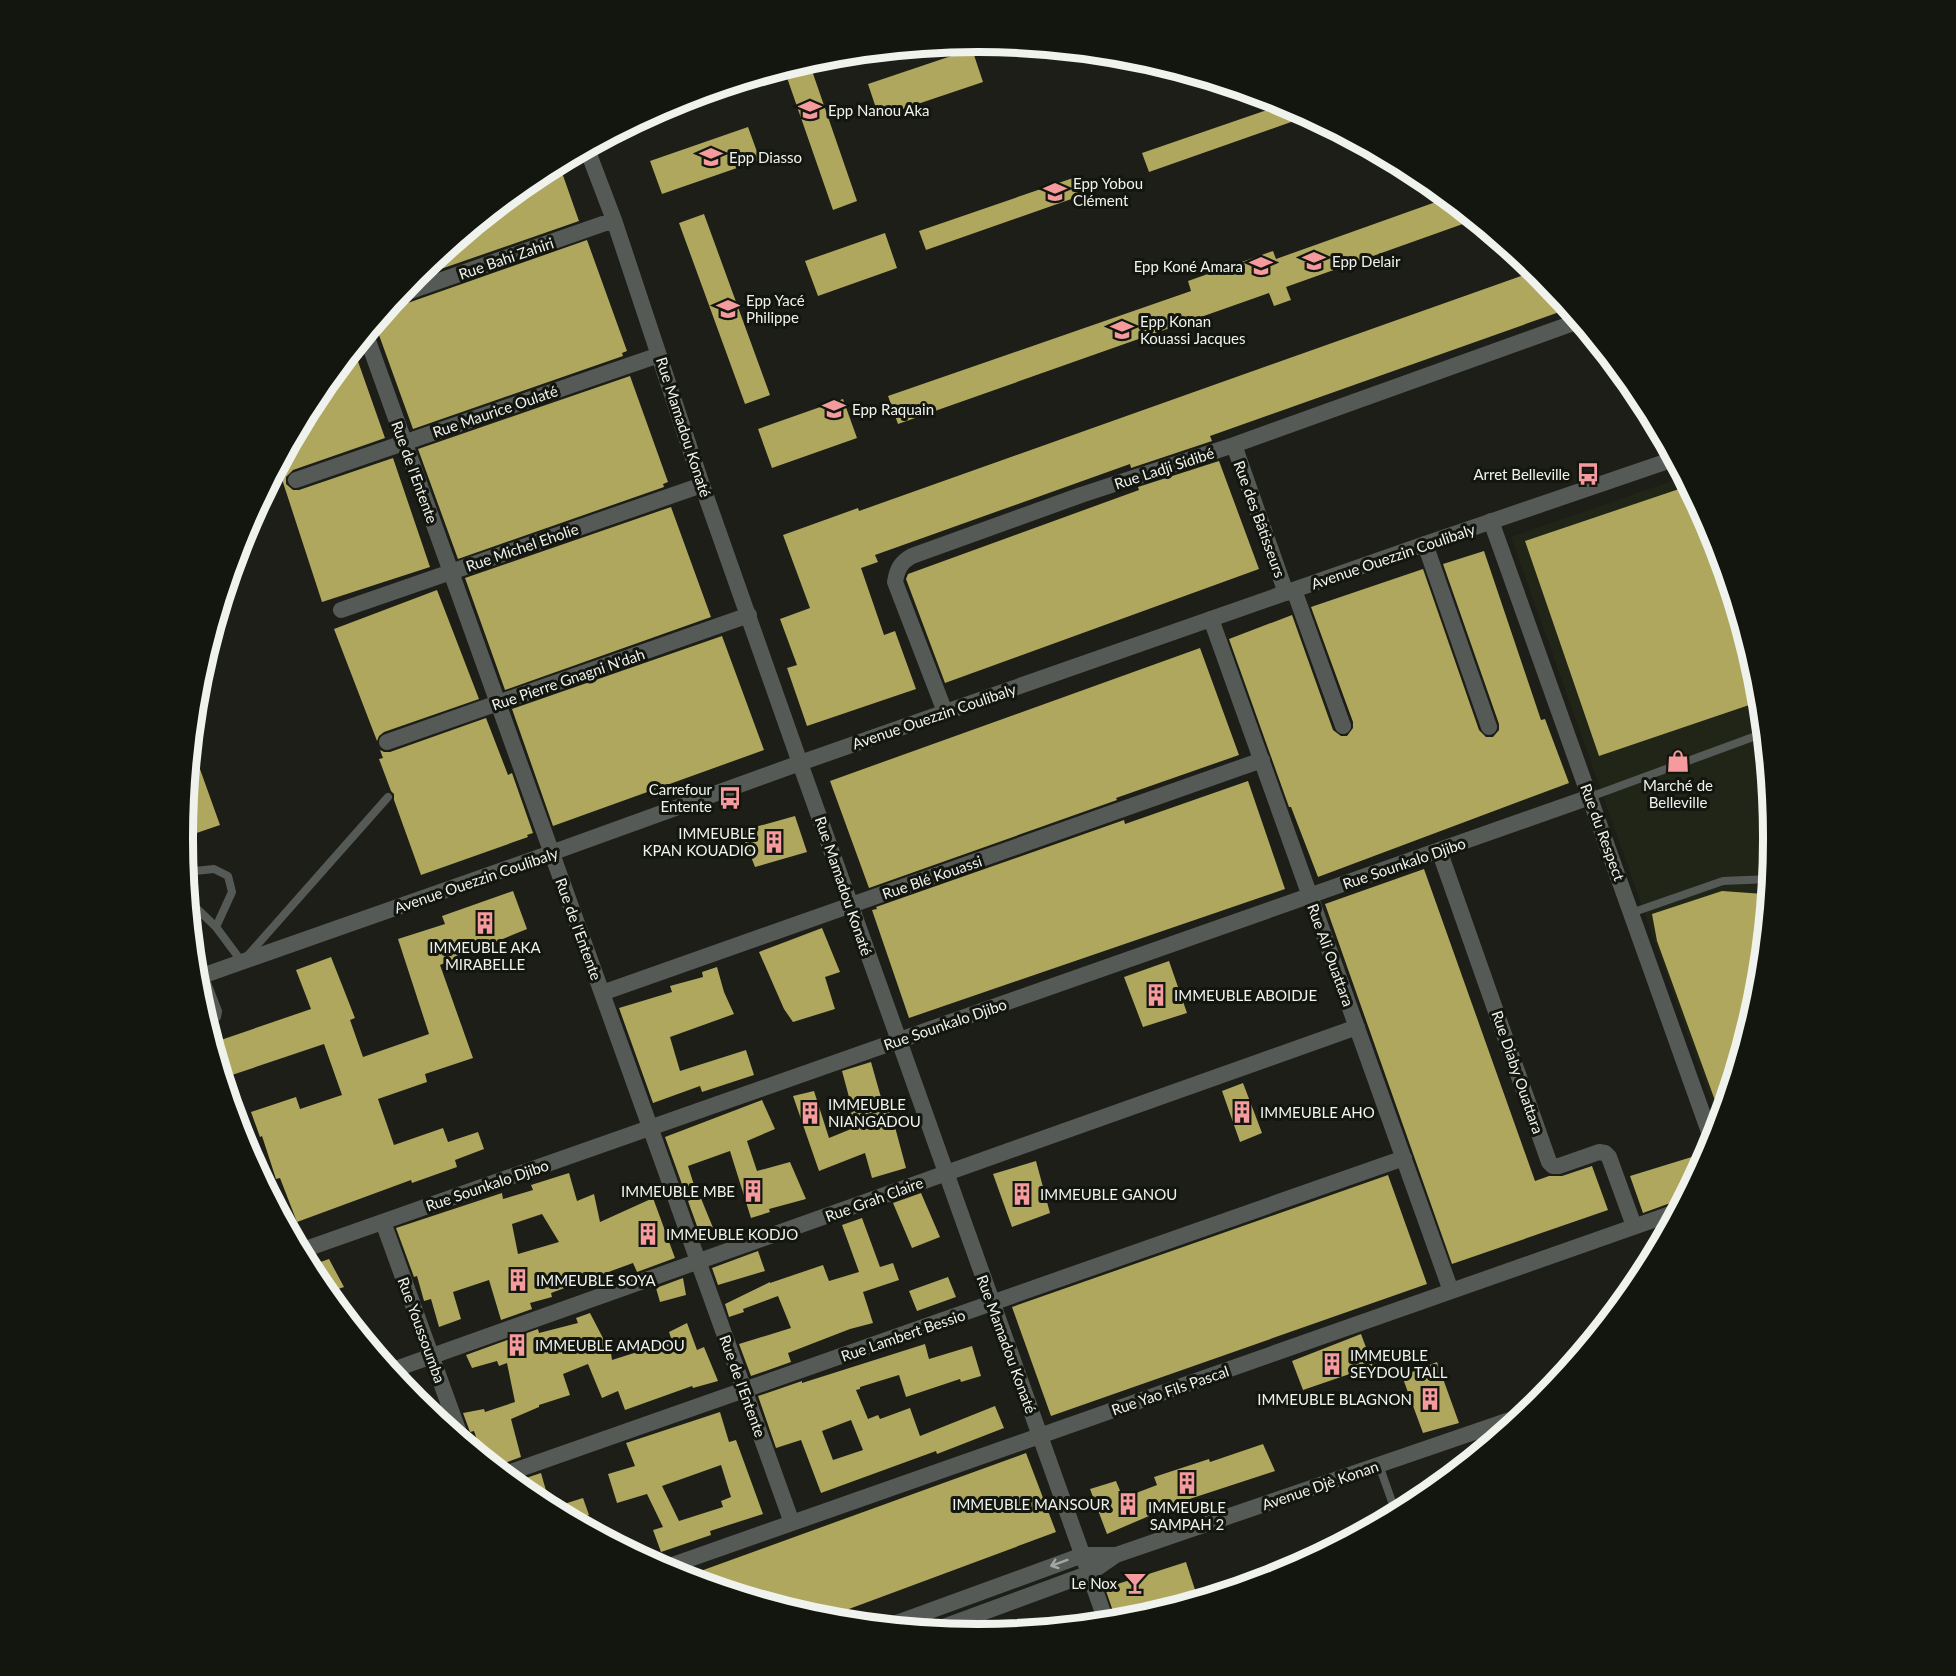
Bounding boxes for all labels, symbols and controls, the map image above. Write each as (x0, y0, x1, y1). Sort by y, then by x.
school or university icon: Epp Nanou Aka (797, 97, 823, 123)
place label: Epp Nanou Aka (828, 101, 930, 119)
school or university icon: Epp Diasso (698, 144, 724, 170)
place label: Epp Diasso (729, 148, 802, 166)
place label: Epp Yobou Clément (1073, 174, 1143, 209)
school or university icon: Epp Yobou Clément (1042, 179, 1068, 205)
street label: Rue Bahi Zahiri (456, 233, 556, 283)
school or university icon: Epp Delair (1301, 248, 1327, 274)
place label: Epp Delair (1332, 252, 1401, 270)
school or university icon: Epp Koné Amara (1248, 253, 1274, 279)
place label: Epp Koné Amara (1134, 257, 1243, 275)
place label: Epp Yacé Philippe (746, 291, 805, 326)
school or university icon: Epp Yacé Philippe (715, 296, 741, 322)
place label: Epp Konan Kouassi Jacques (1140, 312, 1245, 347)
school or university icon: Epp Konan Kouassi Jacques (1109, 317, 1135, 343)
street label: Rue Mamadou Konaté (653, 355, 715, 499)
street label: Rue Maurice Oulaté (430, 381, 560, 441)
school or university icon: Epp Raquain (821, 396, 847, 422)
place label: Epp Raquain (852, 400, 934, 418)
street label: Rue de l'Entente (388, 418, 442, 526)
street label: Rue Ladji Sidibé (1112, 443, 1216, 493)
street label: Rue des Bâtisseurs (1230, 458, 1290, 580)
bus stop icon: Arret Belleville (1575, 461, 1601, 487)
place label: Arret Belleville (1473, 465, 1570, 483)
street label: Rue Michel Eholie (463, 519, 581, 575)
street label: Avenue Ouezzin Coulibaly (1309, 519, 1478, 593)
street label: Rue Pierre Gnagni N'dah (489, 644, 647, 714)
street label: Avenue Ouezzin Coulibaly (850, 679, 1019, 753)
shop icon: Marché de Belleville (1665, 748, 1691, 774)
place label: Marché de Belleville (1643, 776, 1713, 811)
place label: Carrefour Entente (649, 780, 713, 815)
street label: Rue du Respect (1577, 781, 1629, 884)
bus stop icon: Carrefour Entente (717, 785, 743, 811)
street label: Rue Mamadou Konaté (812, 814, 876, 958)
place label: IMMEUBLE KPAN KOUADIO (643, 824, 756, 859)
building icon: IMMEUBLE KPAN KOUADIO (761, 829, 787, 855)
street label: Rue Sounkalo Djibo (1340, 834, 1468, 892)
street label: Avenue Ouezzin Coulibaly (392, 843, 561, 917)
street label: Rue Blé Kouassi (880, 852, 984, 902)
street label: Rue de l'Entente (552, 875, 606, 983)
street label: Rue Ali Ouattara (1304, 901, 1358, 1009)
building icon: IMMEUBLE AKA MIRABELLE (472, 910, 498, 936)
place label: IMMEUBLE AKA MIRABELLE (429, 938, 542, 973)
building icon: IMMEUBLE ABOIDJE (1143, 982, 1169, 1008)
place label: IMMEUBLE ABOIDJE (1174, 986, 1317, 1004)
street label: Rue Sounkalo Djibo (881, 995, 1009, 1053)
street label: Rue Diaby Ouattara (1488, 1008, 1548, 1136)
place label: IMMEUBLE NIANGADOU (828, 1095, 921, 1130)
building icon: IMMEUBLE AHO (1229, 1099, 1255, 1125)
building icon: IMMEUBLE NIANGADOU (797, 1100, 823, 1126)
place label: IMMEUBLE AHO (1260, 1103, 1375, 1121)
street label: Rue Sounkalo Djibo (423, 1156, 551, 1214)
street label: Rue Grah Claire (823, 1173, 925, 1225)
building icon: IMMEUBLE MBE (740, 1178, 766, 1204)
building icon: IMMEUBLE GANOU (1009, 1181, 1035, 1207)
place label: IMMEUBLE MBE (621, 1182, 735, 1200)
place label: IMMEUBLE GANOU (1040, 1185, 1177, 1203)
building icon: IMMEUBLE KODJO (635, 1221, 661, 1247)
place label: IMMEUBLE KODJO (666, 1225, 798, 1243)
building icon: IMMEUBLE SOYA (505, 1267, 531, 1293)
place label: IMMEUBLE SOYA (536, 1271, 657, 1289)
street label: Rue Mamadou Konaté (974, 1272, 1040, 1416)
street label: Rue Youssoumba (395, 1275, 449, 1385)
street label: Rue Lambert Bessio (838, 1305, 968, 1365)
building icon: IMMEUBLE AMADOU (504, 1332, 530, 1358)
street label: Rue de l'Entente (716, 1332, 770, 1440)
place label: IMMEUBLE AMADOU (535, 1336, 685, 1354)
place label: IMMEUBLE SEYDOU TALL (1350, 1346, 1448, 1381)
building icon: IMMEUBLE SEYDOU TALL (1319, 1351, 1345, 1377)
street label: Rue Yao Fils Pascal (1109, 1361, 1231, 1419)
building icon: IMMEUBLE BLAGNON (1417, 1386, 1443, 1412)
place label: IMMEUBLE BLAGNON (1257, 1390, 1412, 1408)
street label: Avenue Djè Konan (1259, 1457, 1381, 1513)
building icon: IMMEUBLE SAMPAH 2 (1174, 1470, 1200, 1496)
building icon: IMMEUBLE MANSOUR (1115, 1491, 1141, 1517)
place label: IMMEUBLE MANSOUR (952, 1495, 1111, 1513)
place label: IMMEUBLE SAMPAH 2 (1148, 1498, 1226, 1533)
one-way arrow (1050, 1559, 1069, 1570)
bar icon: Le Nox (1122, 1570, 1148, 1596)
place label: Le Nox (1071, 1574, 1118, 1592)

